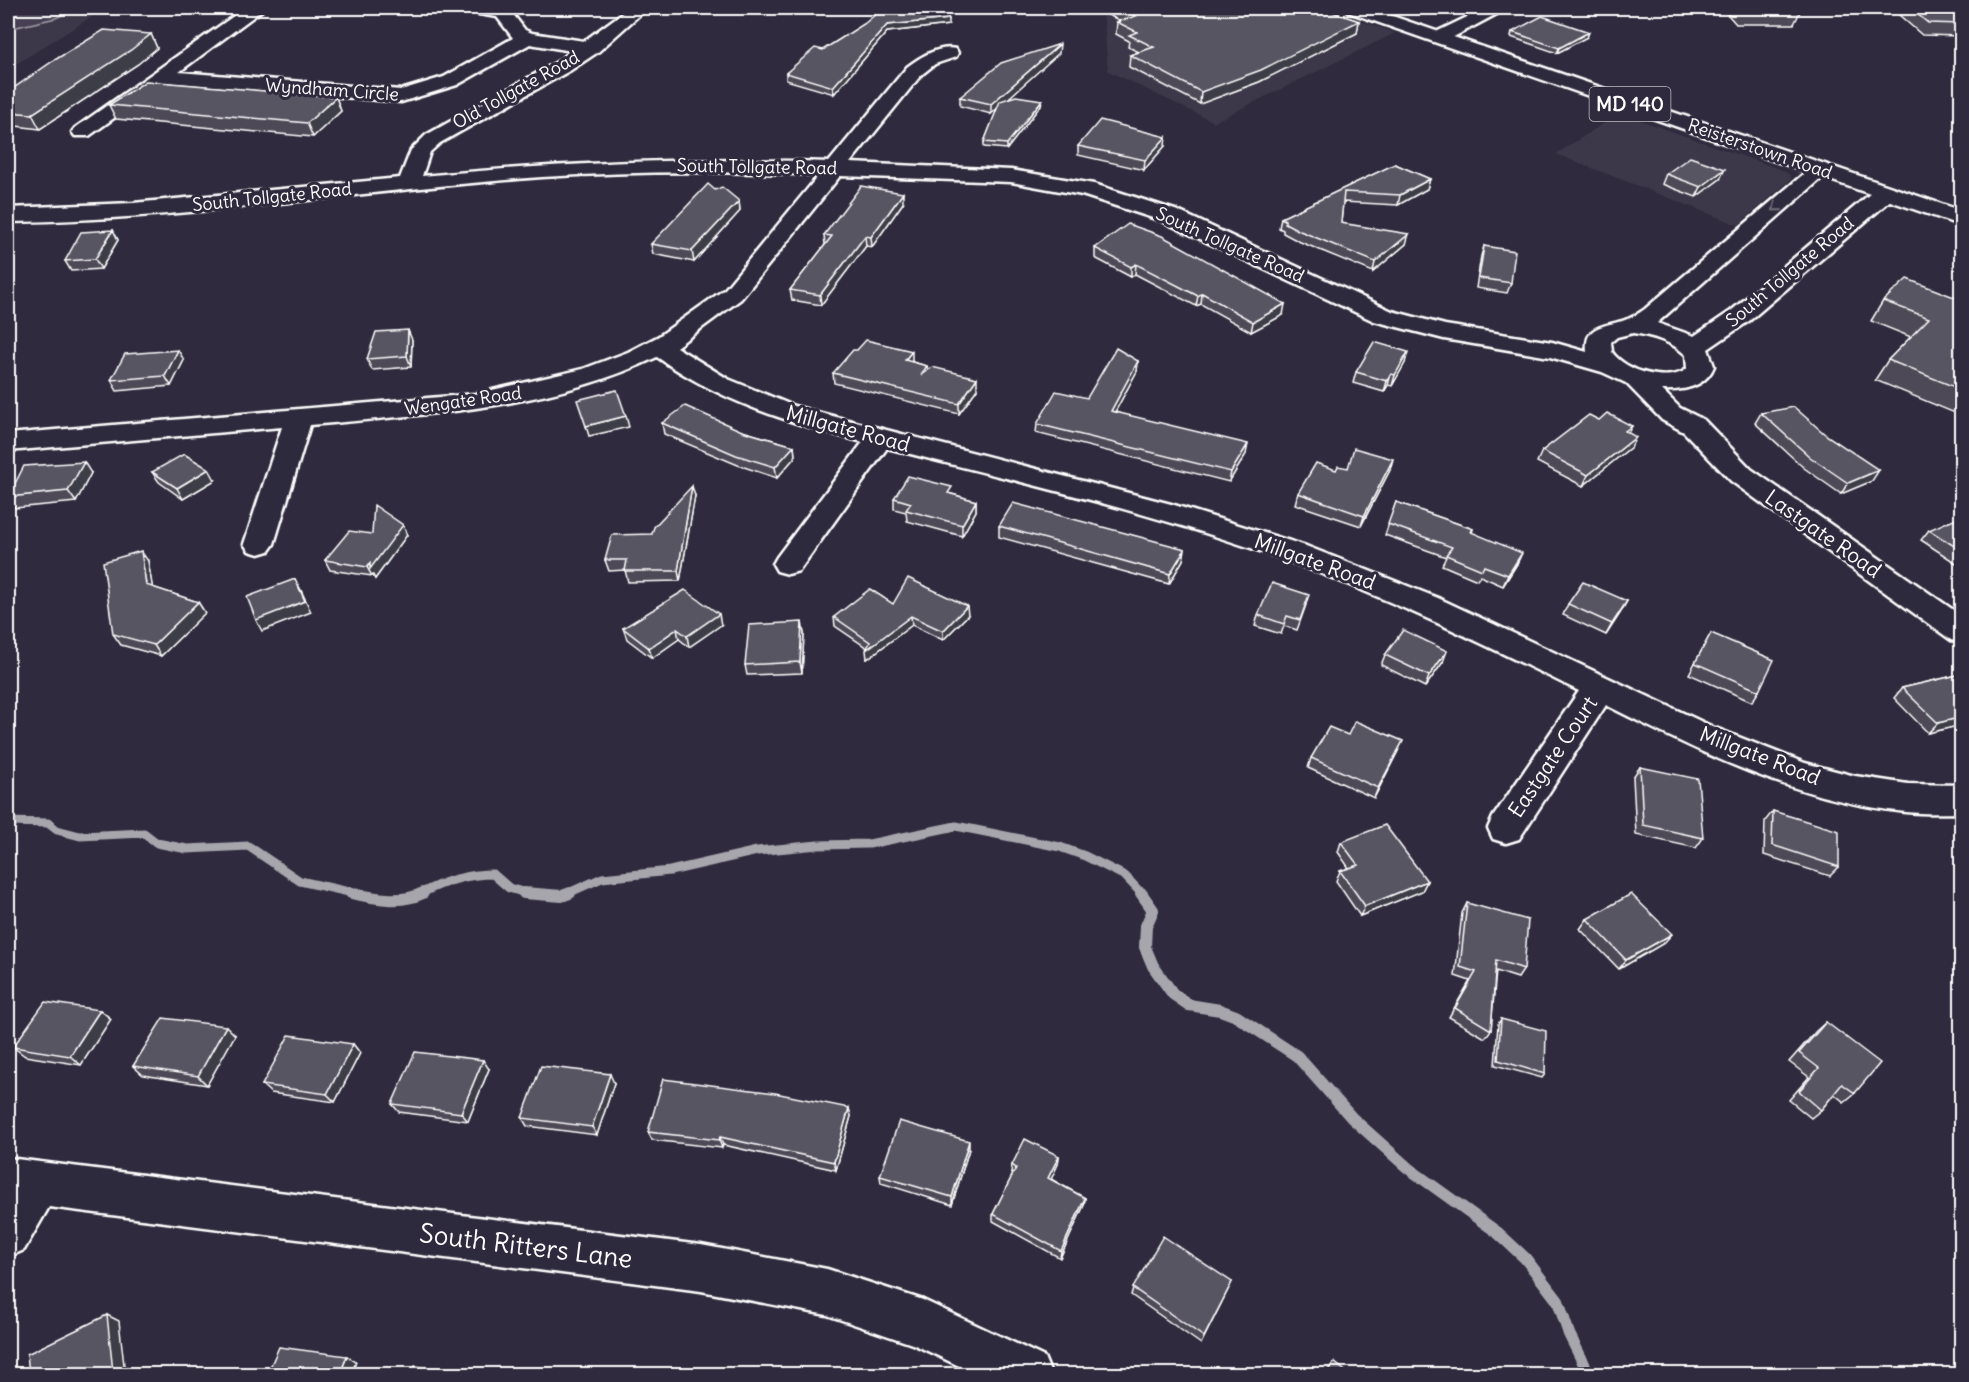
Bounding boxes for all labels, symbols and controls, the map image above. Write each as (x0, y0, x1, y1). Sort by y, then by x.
street label: Old Tollgate Road (448, 45, 584, 134)
street label: Wyndham Circle (264, 73, 400, 106)
road number: MD 140 (1590, 87, 1670, 121)
street label: Reisterstown Road (1685, 113, 1836, 184)
street label: South Tollgate Road (677, 154, 838, 179)
street label: South Tollgate Road (191, 177, 353, 216)
street label: South Tollgate Road (1152, 201, 1308, 288)
one-way arrow (1772, 201, 1783, 212)
street label: South Tollgate Road (1721, 211, 1859, 332)
street label: Wengate Road (403, 381, 523, 420)
street label: Millgate Road (783, 399, 913, 458)
street label: Lastgate Road (1760, 484, 1887, 584)
street label: Millgate Road (1251, 527, 1380, 596)
street label: Eastgate Court (1502, 691, 1603, 823)
street label: Millgate Road (1696, 720, 1824, 791)
street label: South Ritters Lane (418, 1216, 634, 1275)

